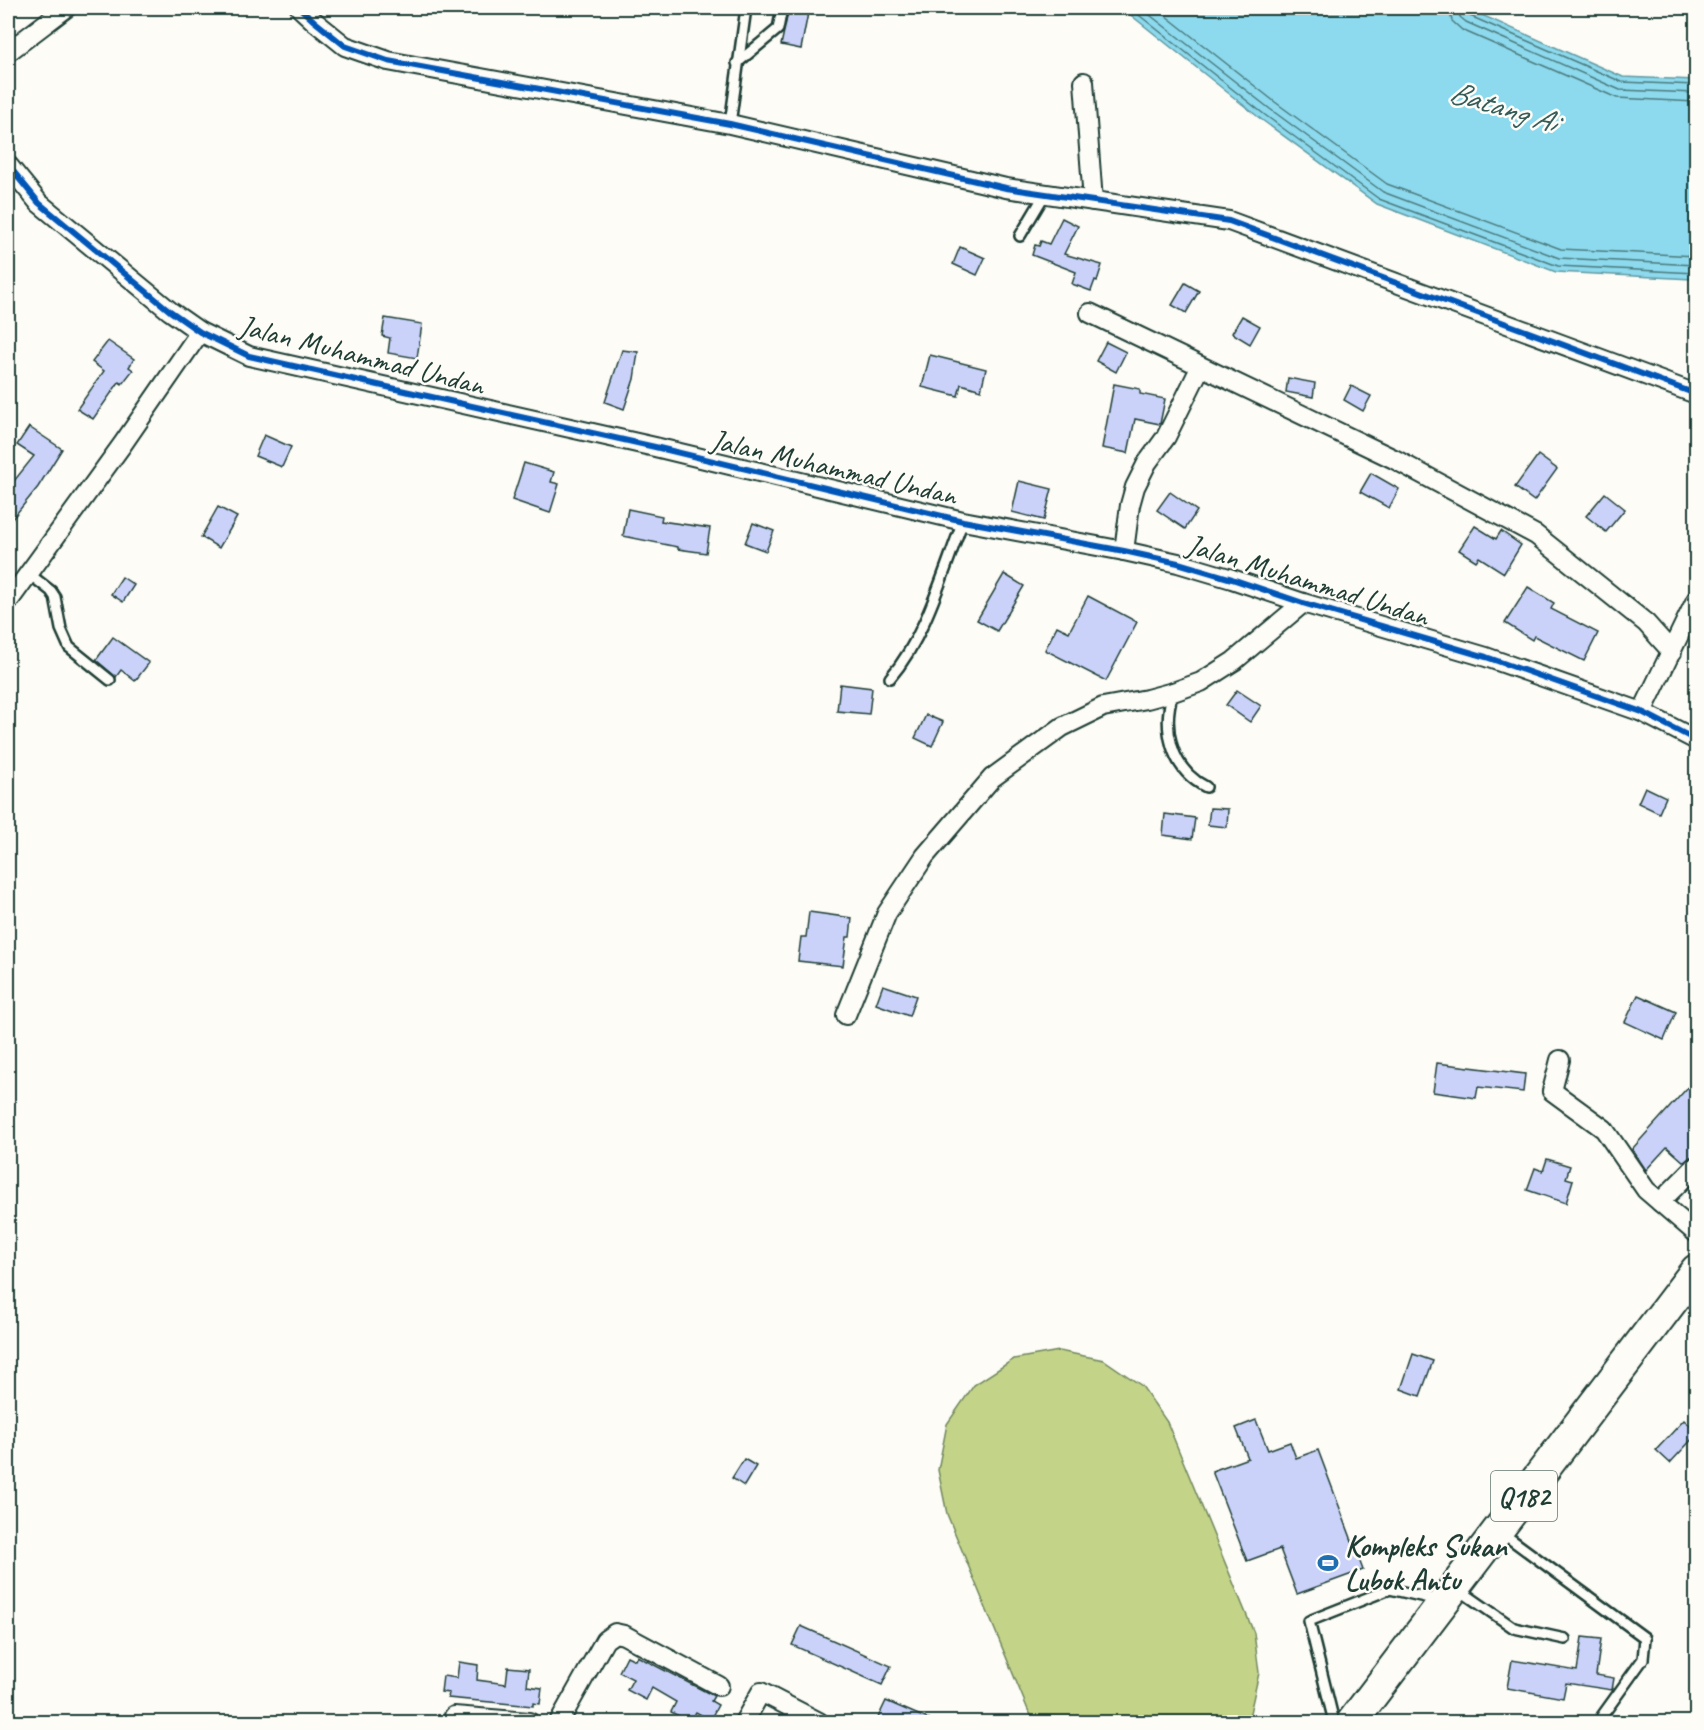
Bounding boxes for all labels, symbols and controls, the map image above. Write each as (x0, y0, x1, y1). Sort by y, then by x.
water label: Batang Ai (1444, 71, 1569, 144)
street label: Jalan Muhammad Undan (234, 306, 490, 404)
street label: Jalan Muhammad Undan (705, 420, 962, 514)
street label: Jalan Muhammad Undan (1180, 525, 1435, 635)
road number: Q182 (1491, 1471, 1557, 1521)
place label: Kompleks Sukan Lubok Antu (1345, 1527, 1508, 1599)
sports icon: Kompleks Sukan Lubok Antu (1316, 1551, 1340, 1575)

